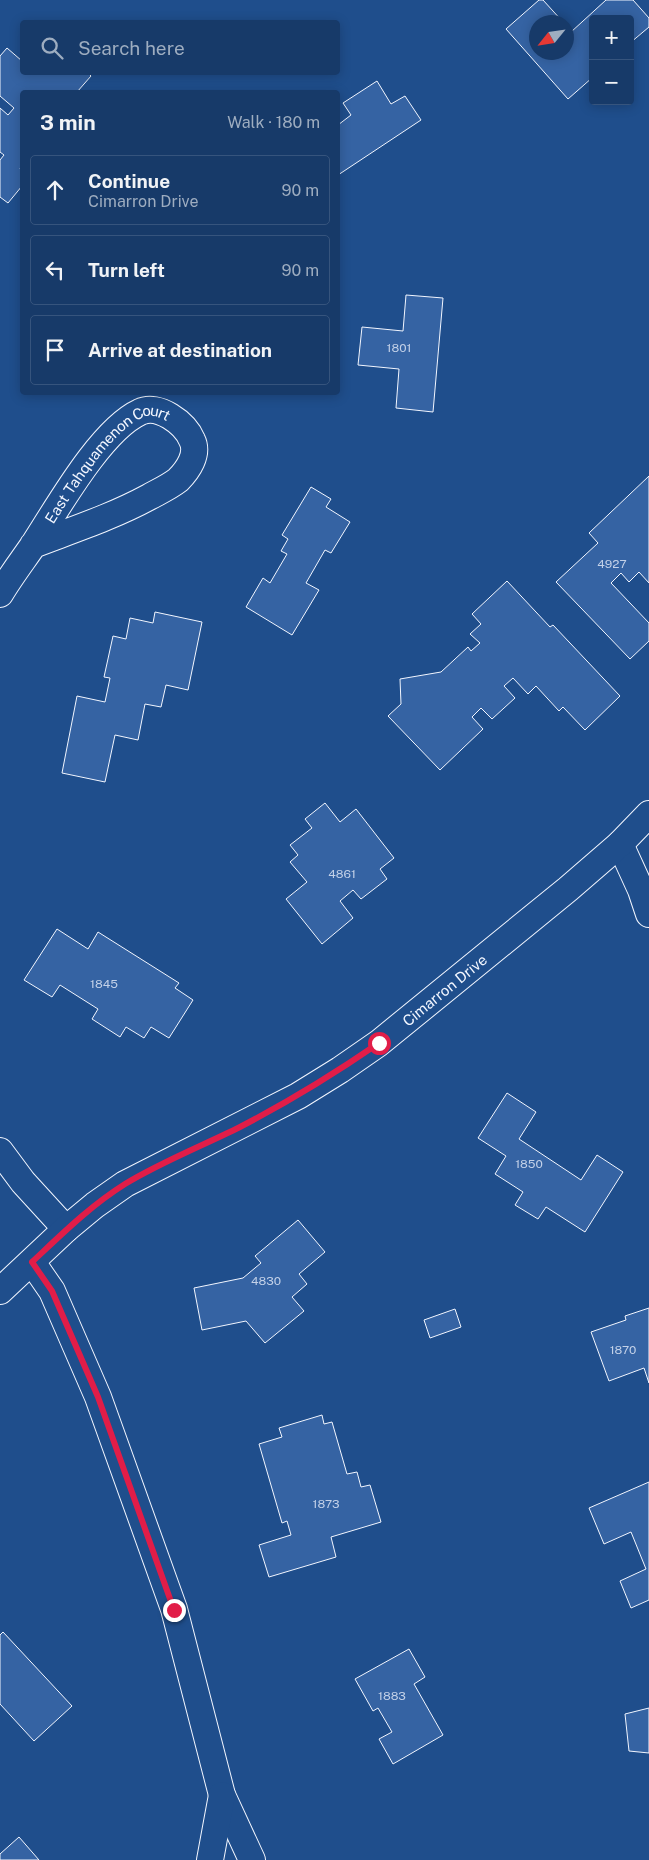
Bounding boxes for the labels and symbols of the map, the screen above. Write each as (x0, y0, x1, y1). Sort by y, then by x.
north arrow (529, 15, 574, 60)
house number: 1801 (387, 341, 411, 355)
street label: East Tahquamenon Court (41, 401, 174, 526)
house number: 4927 (597, 557, 627, 571)
house number: 4861 (328, 867, 356, 881)
street label: Cimarron Drive (399, 950, 490, 1029)
house number: 1845 (90, 977, 118, 991)
route start (368, 1032, 391, 1055)
house number: 1850 (515, 1157, 543, 1171)
house number: 4830 (251, 1274, 281, 1288)
house number: 1870 (610, 1343, 636, 1357)
house number: 1873 (313, 1497, 339, 1511)
route end (163, 1599, 186, 1622)
house number: 1883 (378, 1689, 406, 1703)

